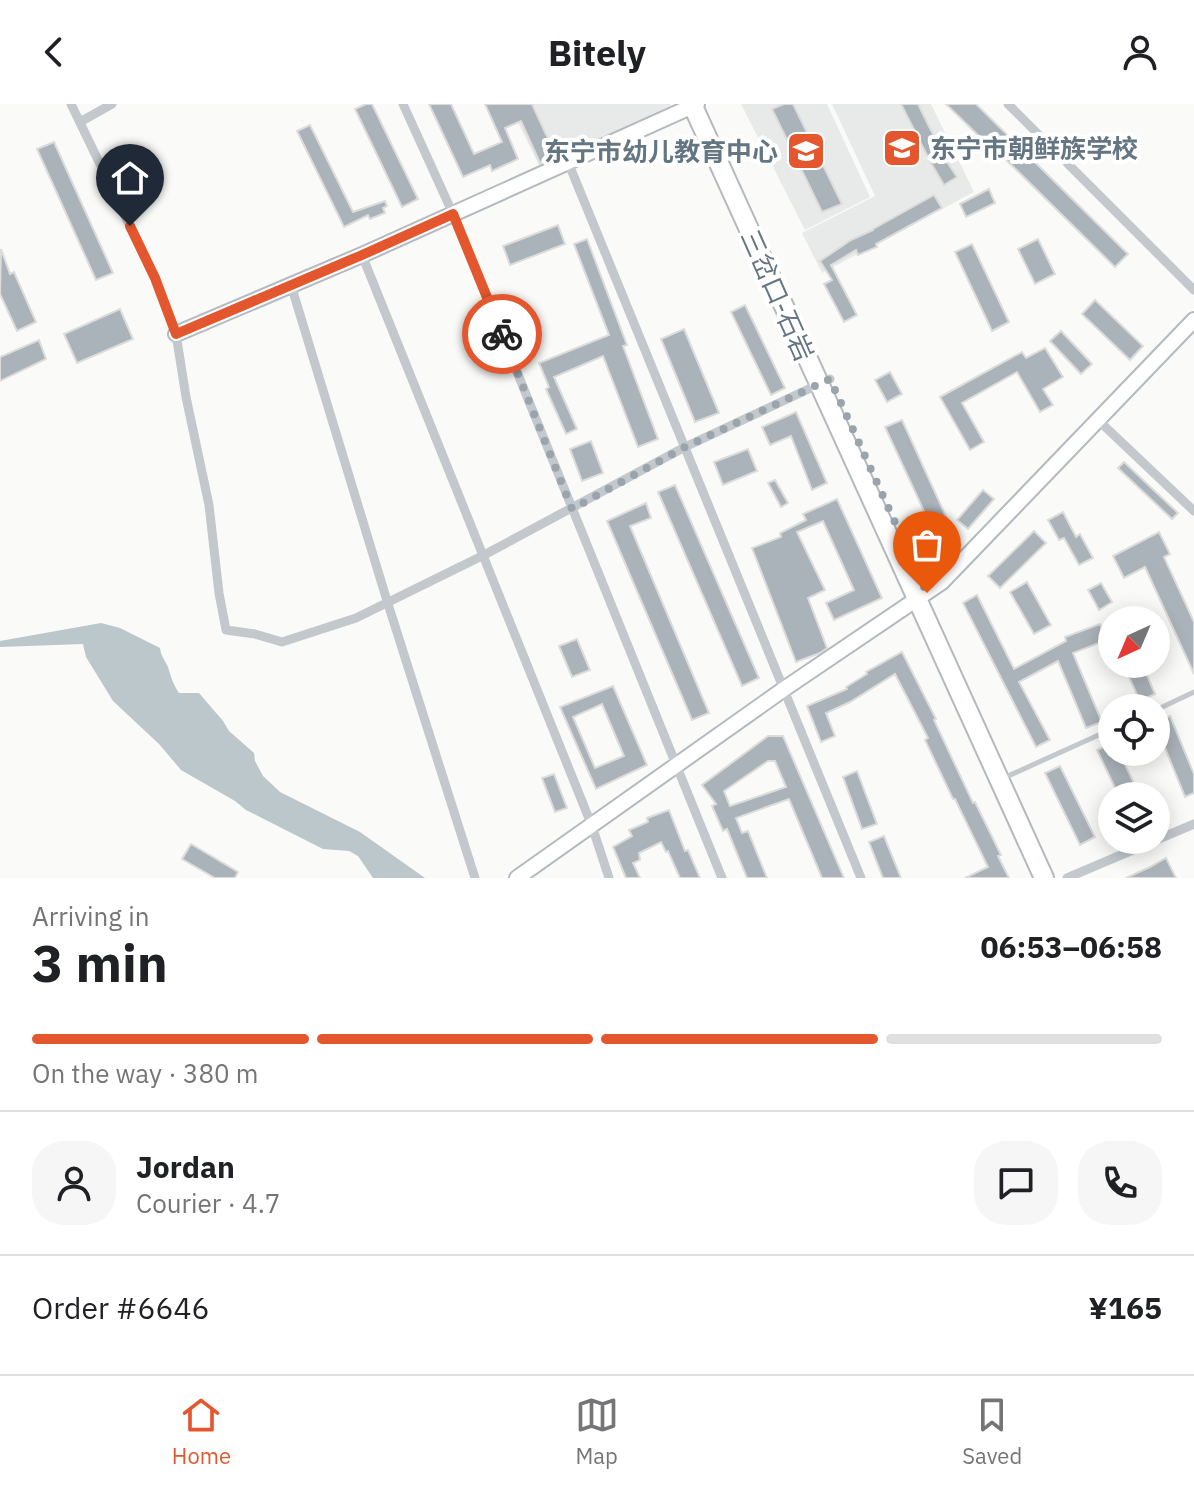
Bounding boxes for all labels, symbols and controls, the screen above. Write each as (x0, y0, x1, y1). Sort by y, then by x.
text: Bitely (548, 29, 646, 76)
icon: back (32, 30, 76, 74)
icon: person (1118, 30, 1162, 74)
school or university icon: 东宁市朝鲜族学校 (881, 127, 923, 169)
school or university icon: 东宁市幼儿教育中心 (785, 130, 827, 172)
place label: 东宁市朝鲜族学校 (930, 131, 1138, 165)
place label: 东宁市幼儿教育中心 (544, 134, 778, 168)
pin (96, 144, 164, 226)
icon: home (108, 156, 152, 200)
street label: 三岔口-石岩 (734, 224, 822, 366)
courier (462, 294, 542, 374)
icon: bike (480, 312, 524, 356)
pin (893, 511, 961, 593)
icon: bag (905, 523, 949, 567)
north arrow (1098, 606, 1170, 678)
map controls (1098, 606, 1170, 854)
button: locate (1098, 694, 1170, 766)
button: layers (1098, 782, 1170, 854)
text: Arriving in (32, 899, 149, 933)
text: 06:53–06:58 (981, 927, 1162, 966)
text: 3 min (32, 929, 168, 996)
text: On the way · 380 m (32, 1056, 258, 1090)
button: person (32, 1141, 116, 1225)
button: chat (974, 1141, 1058, 1225)
button: phone (1078, 1141, 1162, 1225)
text: Jordan (136, 1147, 235, 1186)
text: Courier · 4.7 (136, 1186, 280, 1220)
text: Order #6646 (32, 1288, 209, 1327)
text: ¥165 (1089, 1288, 1162, 1327)
tab: Home (172, 1393, 231, 1470)
tab: Map (575, 1393, 619, 1470)
tab: Saved (962, 1393, 1022, 1470)

